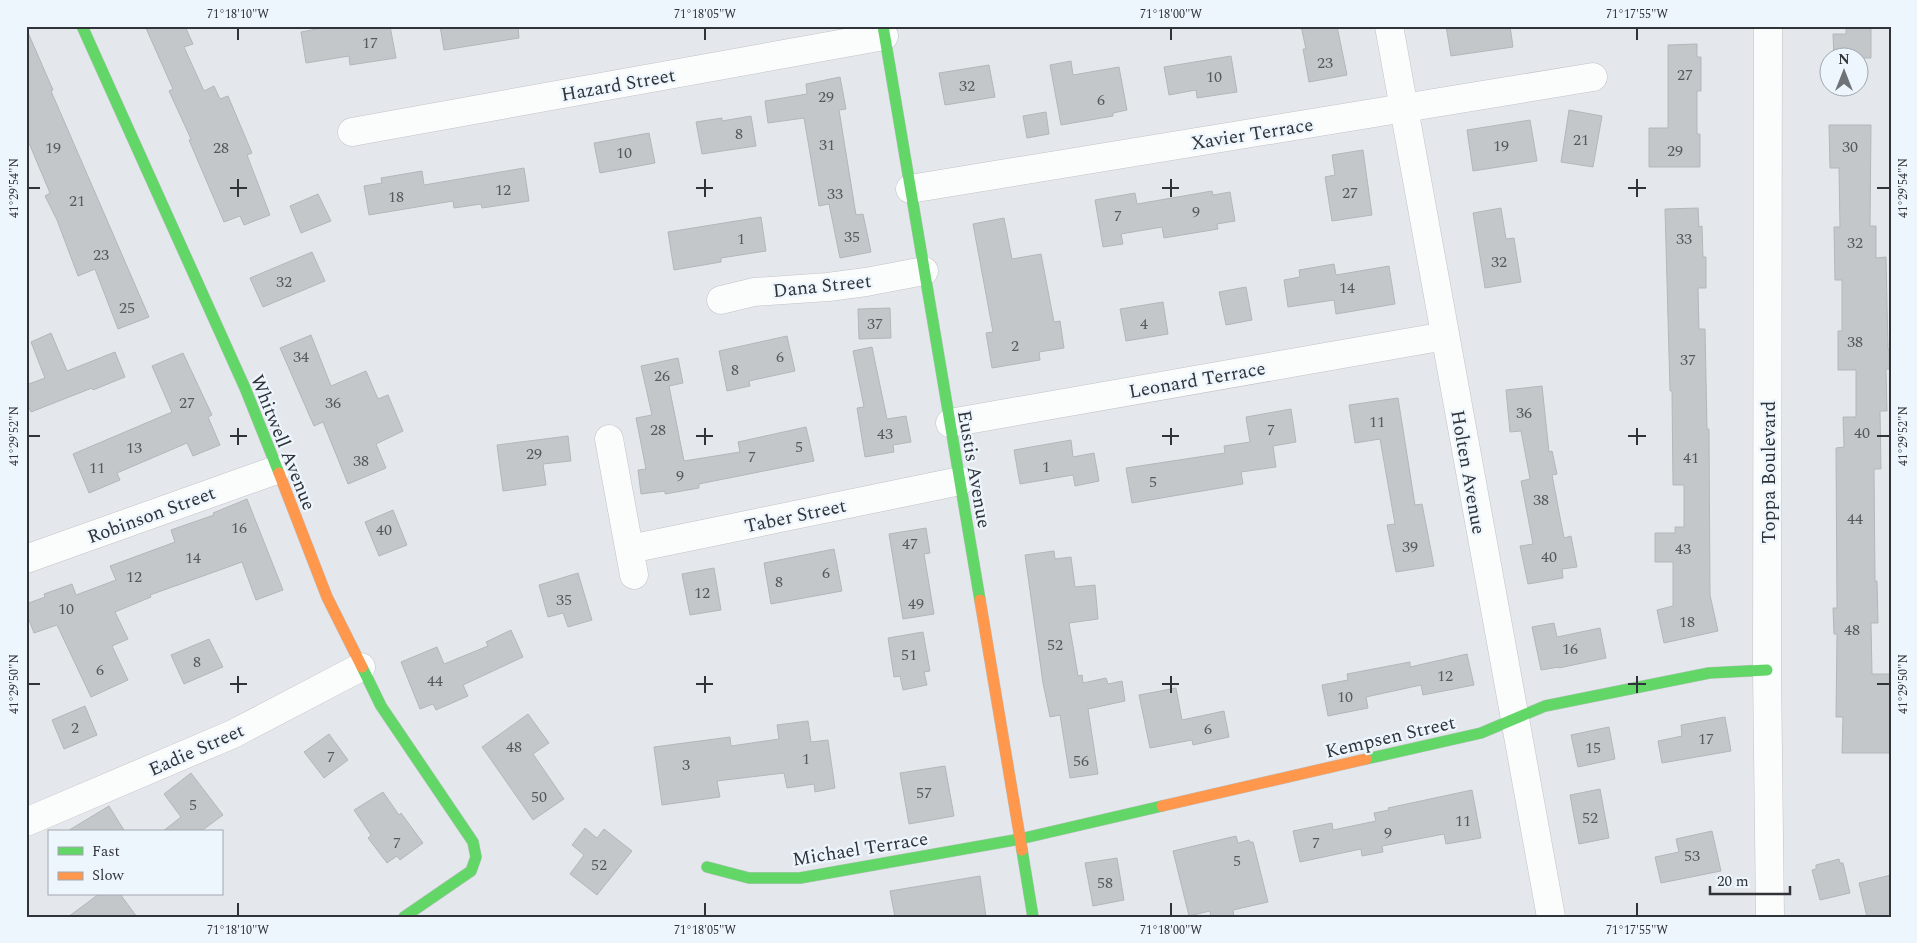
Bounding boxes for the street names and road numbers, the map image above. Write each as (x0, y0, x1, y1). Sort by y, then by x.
street label: Hazard Street (559, 61, 678, 110)
street label: Xavier Terrace (1189, 111, 1315, 158)
street label: Dana Street (771, 267, 873, 306)
street label: Leonard Terrace (1127, 354, 1268, 407)
street label: Whitwell Avenue (242, 370, 323, 515)
street label: Toppa Boulevard (1755, 401, 1784, 543)
street label: Eustis Avenue (949, 408, 998, 531)
street label: Holten Avenue (1442, 408, 1493, 537)
street label: Robinson Street (83, 479, 220, 552)
street label: Taber Street (742, 491, 849, 541)
street label: Kempsen Street (1322, 708, 1458, 767)
street label: Eadie Street (144, 716, 249, 784)
street label: Michael Terrace (790, 824, 930, 875)

